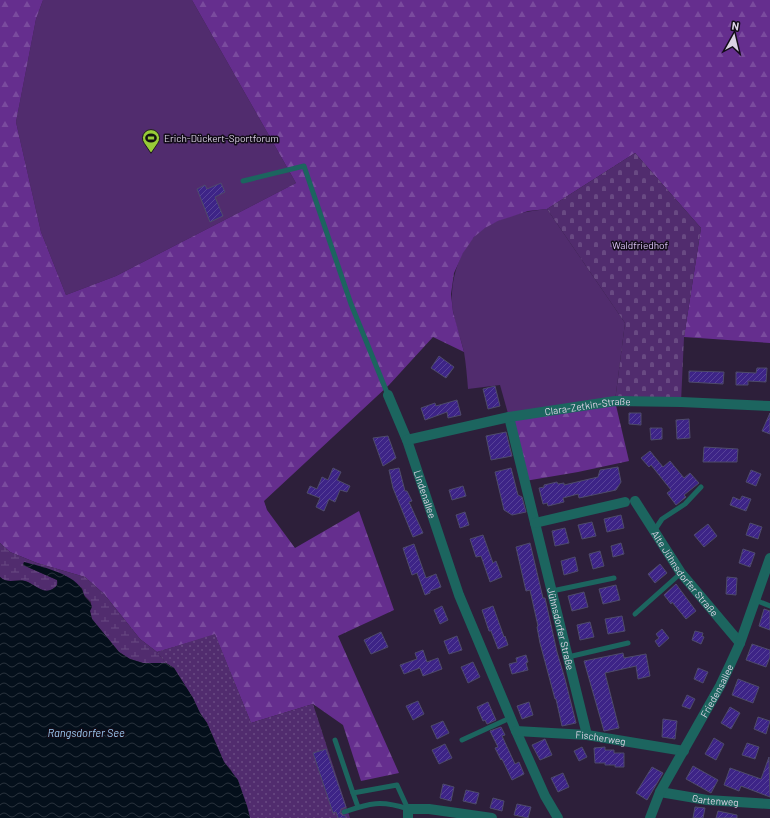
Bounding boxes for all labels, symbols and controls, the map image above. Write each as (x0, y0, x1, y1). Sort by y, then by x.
north arrow (714, 16, 754, 56)
text: N (731, 19, 740, 33)
sports icon: Erich-Dückert-Sportforum (141, 128, 161, 153)
place label: Erich-Dückert-Sportforum (164, 132, 279, 144)
park label: Waldfriedhof (612, 239, 668, 251)
street label: Clara-Zetkin-Straße (544, 395, 631, 418)
street label: Lindenallee (412, 468, 439, 520)
street label: Alte Jühnsdorfer Straße (649, 528, 721, 619)
street label: Jühnsdorfer Straße (545, 586, 577, 671)
street label: Friedensallee (698, 662, 736, 719)
water label: Rangsdorfer See (47, 726, 125, 739)
street label: Fischerweg (575, 728, 627, 747)
street label: Gartenweg (691, 792, 739, 808)

